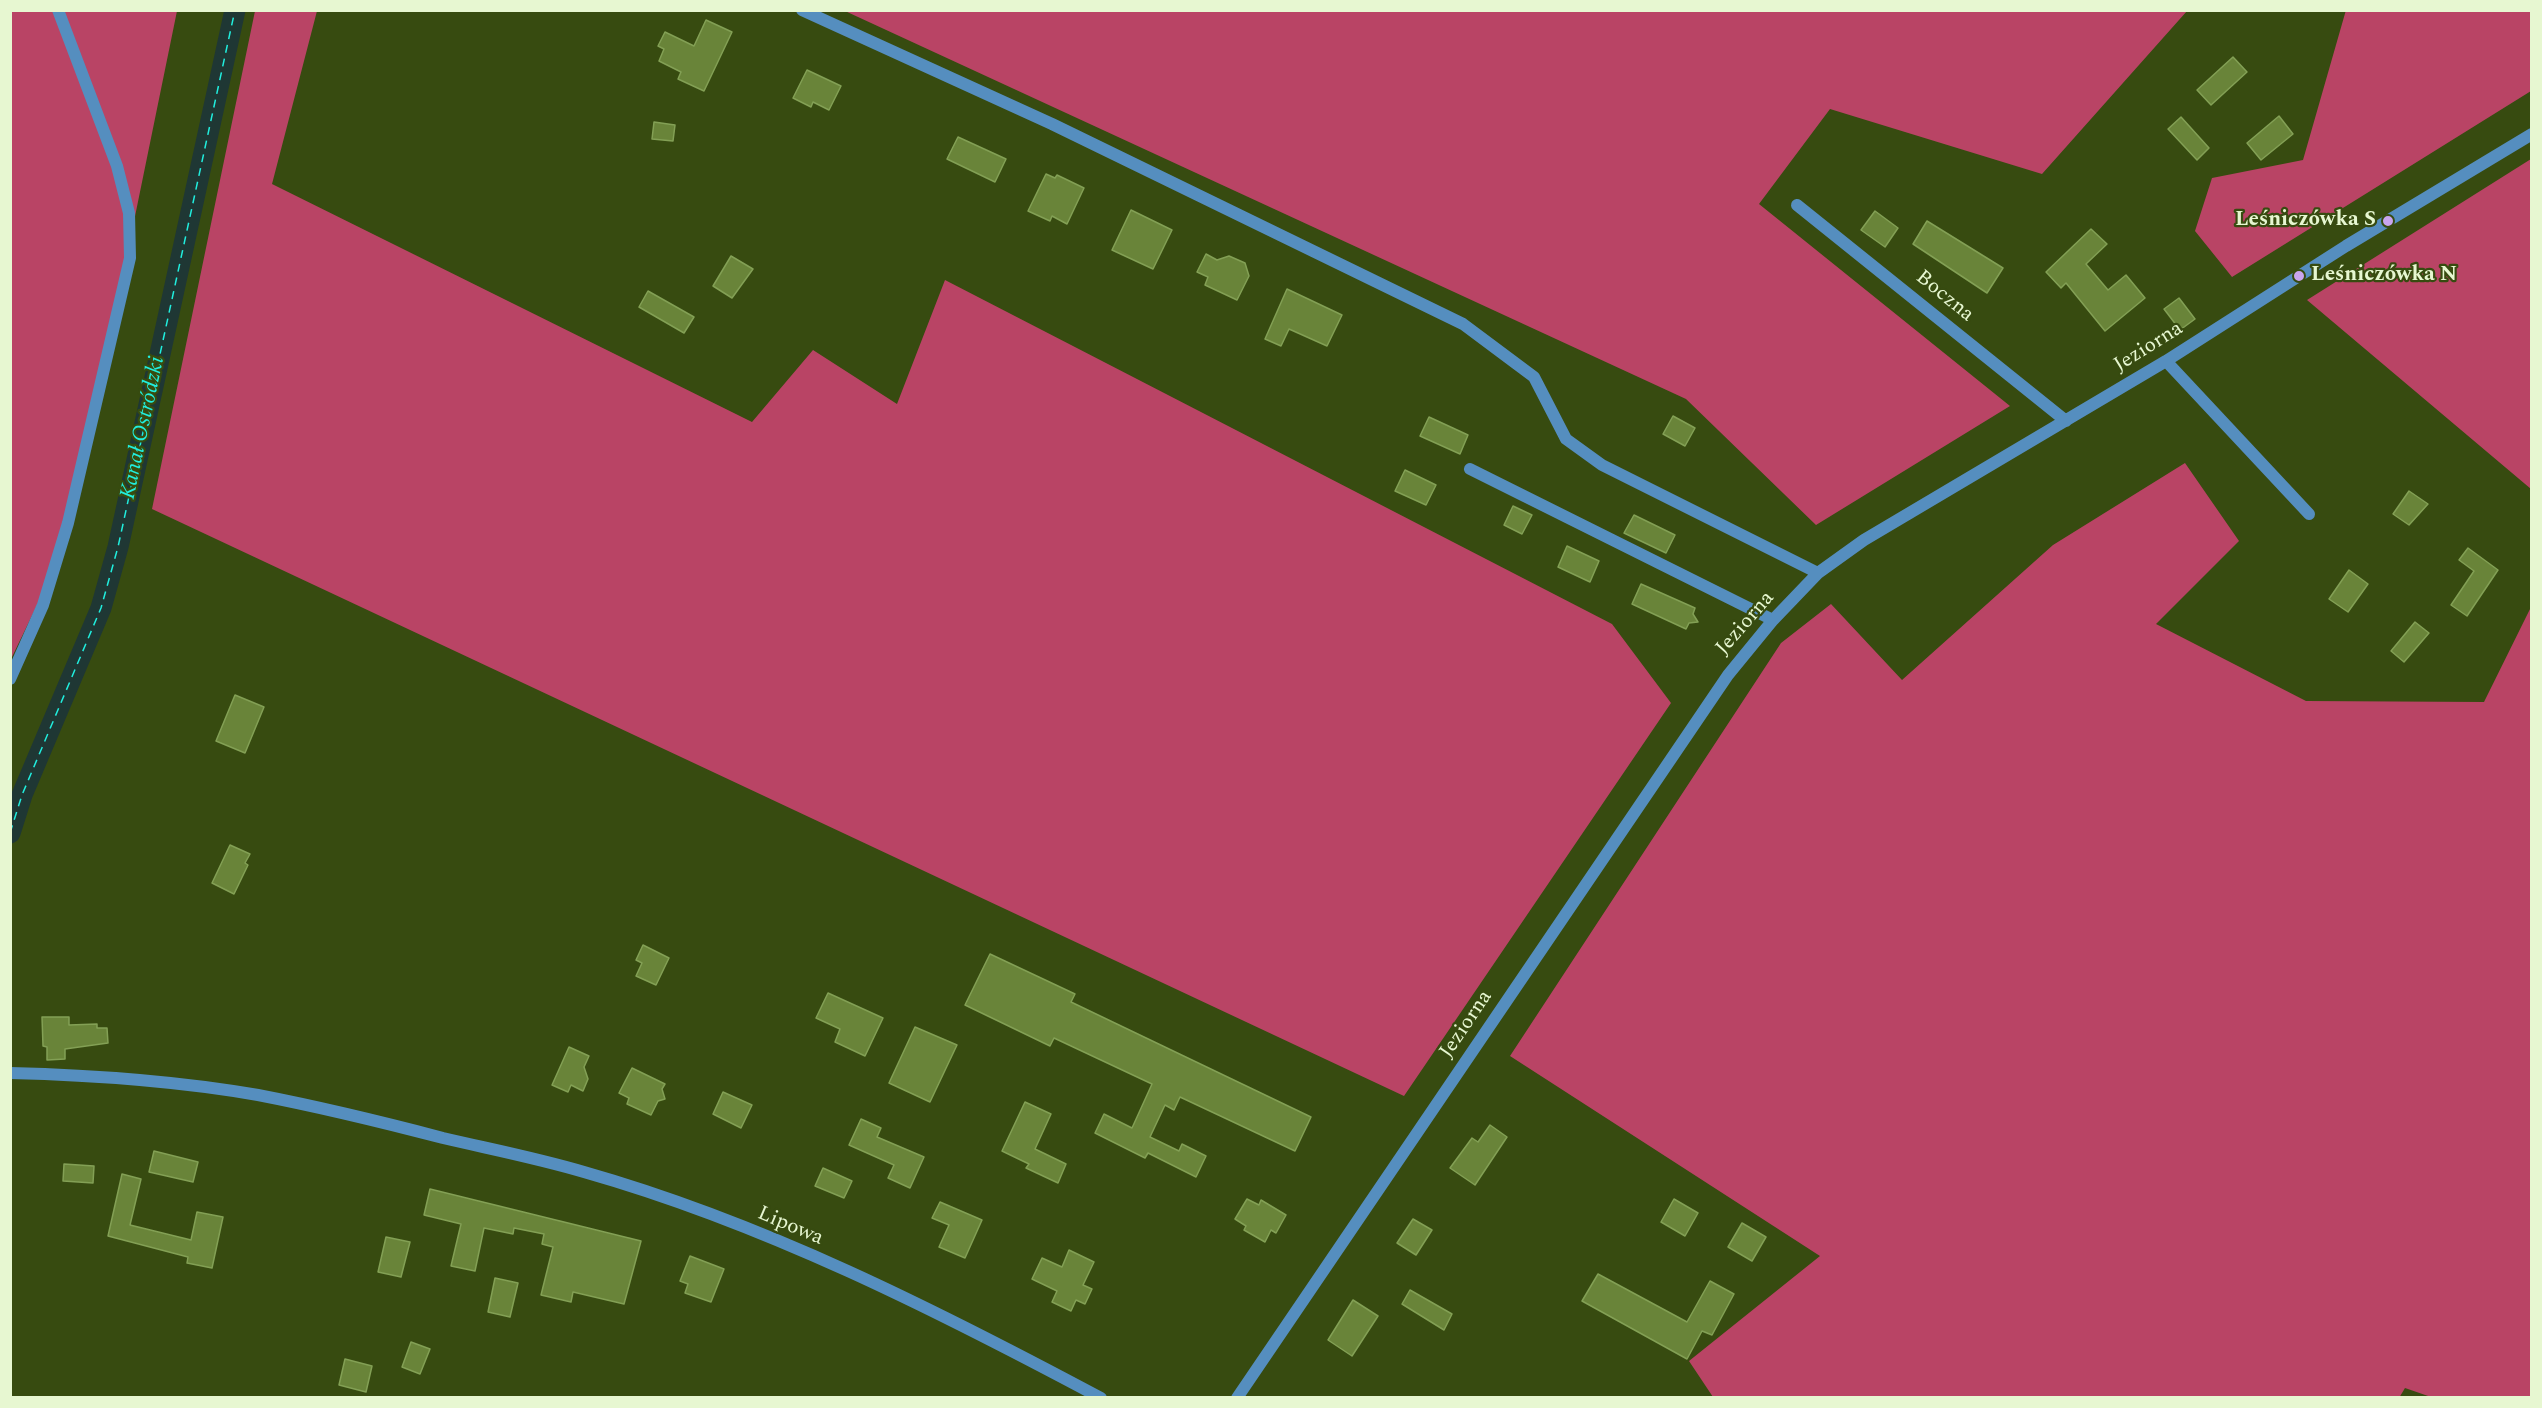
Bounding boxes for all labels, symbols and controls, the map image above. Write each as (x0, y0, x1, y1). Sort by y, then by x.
place label: Leśniczówka S (2235, 208, 2376, 234)
marker: Leśniczówka S (2381, 214, 2395, 228)
place label: Leśniczówka N (2311, 263, 2457, 289)
street label: Boczna (1910, 266, 1978, 328)
marker: Leśniczówka N (2292, 269, 2306, 283)
street label: Jeziorna (2110, 317, 2188, 379)
water label: Kanał Ostródzki (116, 354, 172, 502)
street label: Jeziorna (1711, 587, 1781, 661)
street label: Jeziorna (1435, 986, 1499, 1064)
street label: Lipowa (753, 1202, 827, 1252)

